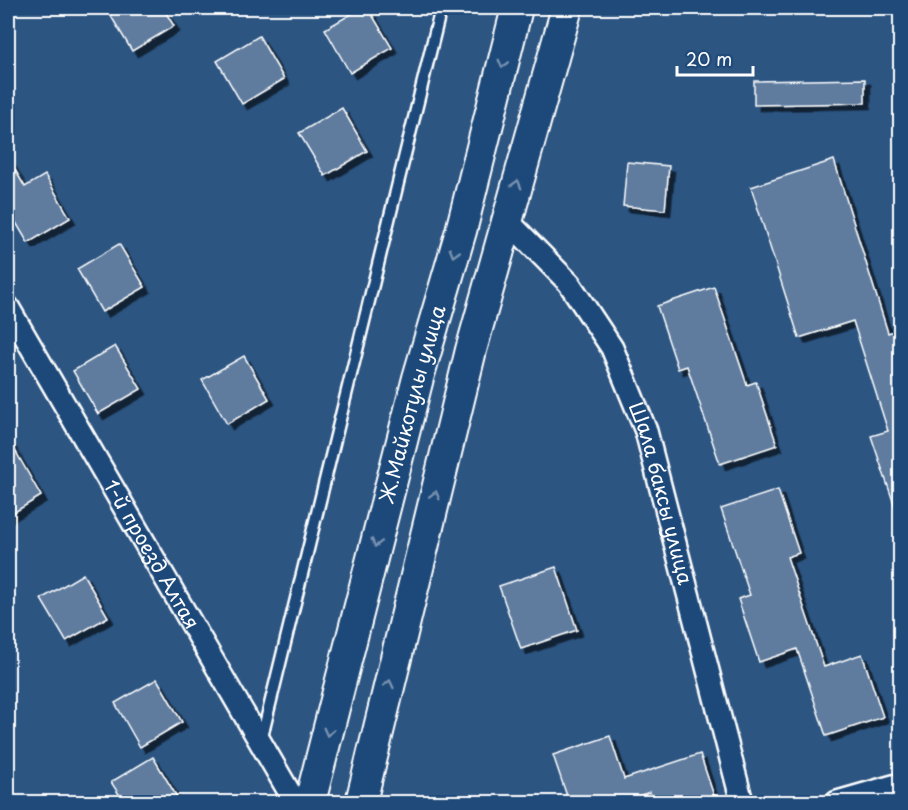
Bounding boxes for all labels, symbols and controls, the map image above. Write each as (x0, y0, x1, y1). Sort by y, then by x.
scale bar (677, 39, 754, 77)
text: 20 m (686, 45, 732, 72)
one-way arrow (497, 59, 510, 69)
one-way arrow (510, 180, 522, 190)
one-way arrow (449, 248, 462, 258)
street label: Ж.Майкотулы улица (371, 301, 453, 507)
street label: Шала баксы улица (622, 397, 701, 588)
street label: 1-й проезд Алтая (97, 473, 208, 634)
one-way arrow (427, 490, 440, 500)
one-way arrow (370, 537, 383, 547)
one-way arrow (381, 679, 394, 689)
one-way arrow (322, 726, 335, 736)

